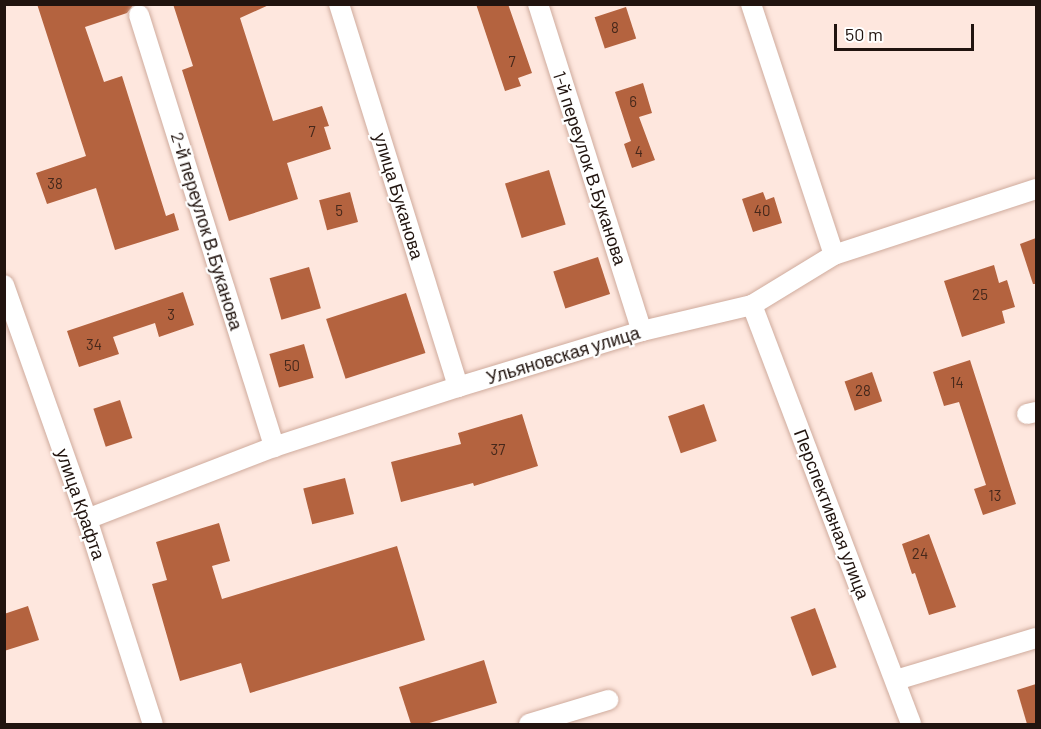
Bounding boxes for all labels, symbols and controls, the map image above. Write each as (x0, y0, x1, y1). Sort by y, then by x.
scale bar (837, 12, 976, 50)
house number: 8 (611, 19, 619, 37)
text: 50 m (845, 23, 883, 45)
house number: 7 (508, 53, 516, 71)
street label: 1-й переулок В.Буканова (548, 68, 632, 268)
house number: 6 (629, 93, 637, 111)
house number: 7 (308, 123, 316, 141)
street label: 2-й переулок В.Буканова (167, 129, 247, 333)
street label: улица Буканова (370, 130, 428, 262)
house number: 4 (635, 143, 643, 161)
house number: 38 (47, 175, 63, 193)
house number: 5 (335, 202, 343, 220)
house number: 40 (754, 202, 770, 220)
house number: 25 (972, 286, 988, 304)
house number: 3 (167, 306, 175, 324)
street label: Ульяновская улица (484, 321, 642, 389)
house number: 34 (86, 336, 102, 354)
house number: 50 (284, 357, 300, 375)
house number: 14 (950, 374, 964, 392)
house number: 28 (855, 382, 871, 400)
street label: Перспективная улица (790, 426, 874, 602)
house number: 37 (491, 441, 505, 459)
street label: улица Крафта (52, 446, 110, 562)
house number: 13 (989, 487, 1001, 505)
house number: 24 (912, 545, 928, 563)

